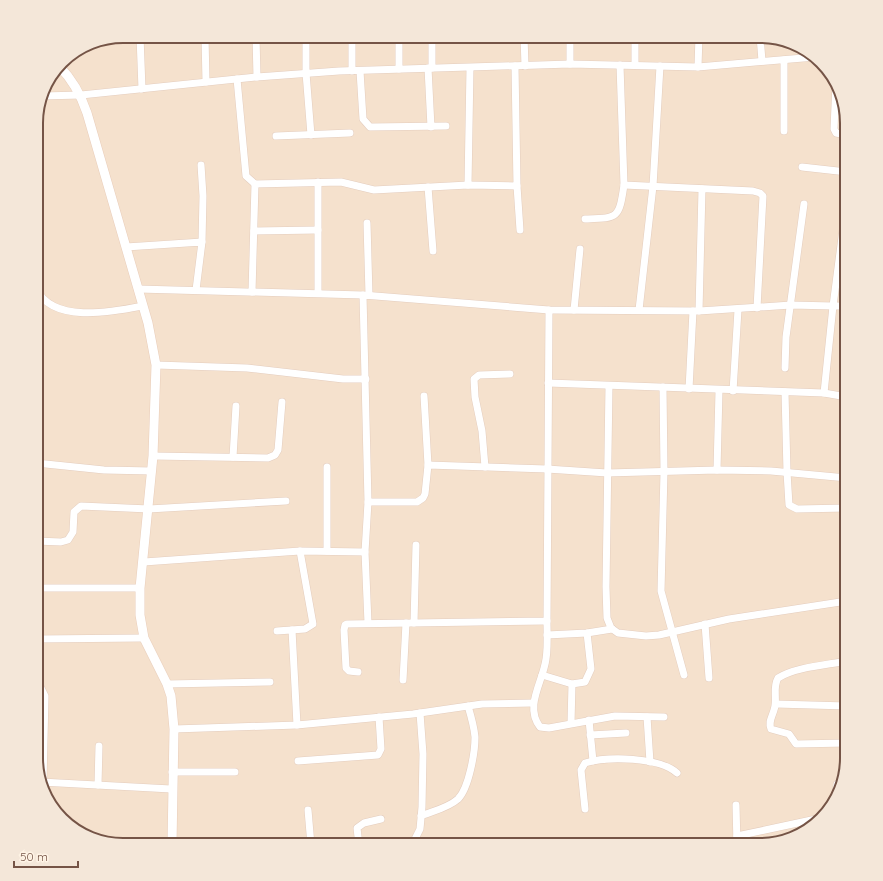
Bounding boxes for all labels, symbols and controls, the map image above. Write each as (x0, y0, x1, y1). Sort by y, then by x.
scale bar (14, 843, 78, 869)
text: 50 m (20, 849, 48, 864)

